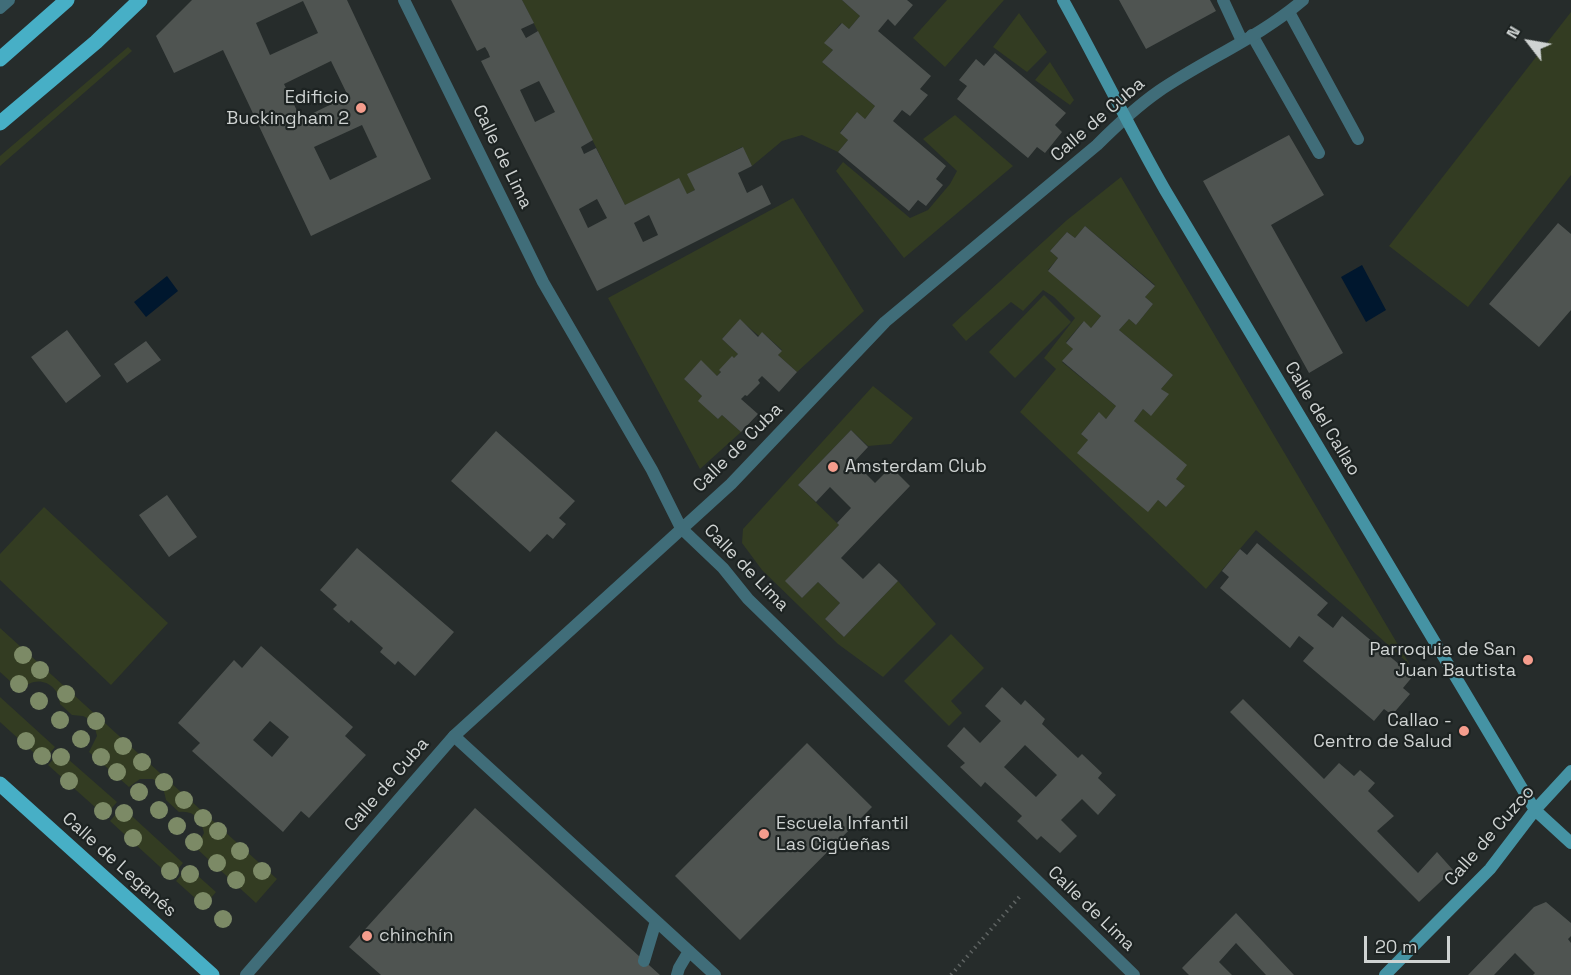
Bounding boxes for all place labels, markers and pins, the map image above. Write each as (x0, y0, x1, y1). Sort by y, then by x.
place label: Edificio Buckingham 2 (226, 87, 349, 130)
marker: Edificio Buckingham 2 (354, 101, 368, 115)
place label: Amsterdam Club (845, 456, 987, 478)
marker: Amsterdam Club (826, 460, 840, 474)
place label: Parroquia de San Juan Bautista (1369, 639, 1516, 682)
marker: Parroquia de San Juan Bautista (1521, 653, 1535, 667)
place label: Callao - Centro de Salud (1313, 710, 1452, 752)
marker: Callao - Centro de Salud (1457, 724, 1471, 738)
place label: Escuela Infantil Las Cigüeñas (776, 813, 909, 856)
marker: Escuela Infantil Las Cigüeñas (757, 827, 771, 841)
place label: chinchín (379, 925, 453, 947)
marker: chinchín (360, 929, 374, 943)

